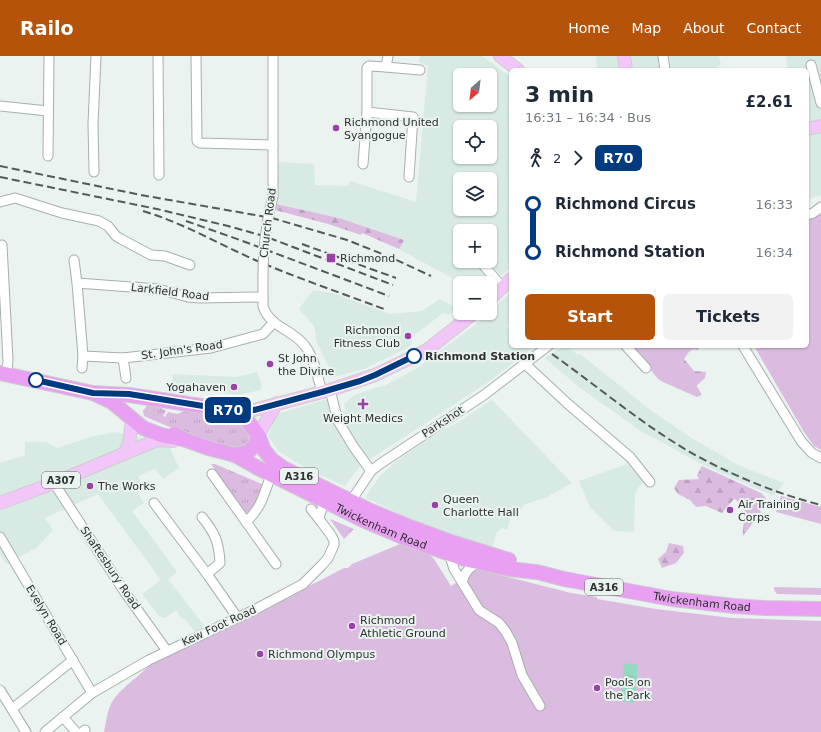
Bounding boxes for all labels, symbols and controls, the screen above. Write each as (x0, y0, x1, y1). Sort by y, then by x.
text: Railo (20, 17, 74, 39)
text: Home (568, 20, 610, 36)
text: Map (632, 20, 661, 36)
text: About (683, 20, 725, 36)
text: Contact (747, 20, 801, 36)
north arrow (453, 68, 497, 112)
map controls (453, 68, 497, 320)
text: 3 min (525, 82, 594, 107)
text: £2.61 (746, 93, 793, 111)
text: 16:31 – 16:34 · Bus (525, 110, 651, 125)
place label: Richmond United Syangogue (344, 116, 439, 142)
button: locate (453, 120, 497, 164)
marker: Richmond United Syangogue (331, 123, 341, 133)
icon: walk (525, 147, 547, 169)
icon: forward (567, 147, 589, 169)
text: R70 (603, 150, 634, 166)
text: 2 (553, 151, 561, 166)
button: layers (453, 172, 497, 216)
street label: Church Road (257, 187, 279, 259)
text: Richmond Circus (555, 195, 696, 213)
text: 16:33 (756, 197, 793, 212)
button: + (453, 224, 497, 268)
text: Richmond Station (555, 243, 705, 261)
text: 16:34 (756, 245, 793, 260)
marker: Richmond (325, 252, 337, 264)
place label: Richmond (340, 252, 395, 265)
button: − (453, 276, 497, 320)
street label: Larkfield Road (130, 281, 210, 303)
button: Start (525, 294, 655, 340)
button: Tickets (663, 294, 793, 340)
place label: Richmond Fitness Club (334, 324, 400, 350)
marker: Richmond Fitness Club (403, 331, 413, 341)
street label: St. John's Road (140, 338, 224, 362)
marker: Richmond Station (406, 348, 422, 364)
place label: Richmond Station (425, 350, 535, 363)
place label: St John the Divine (278, 352, 335, 378)
marker: St John the Divine (265, 359, 275, 369)
unlabelled marker (28, 372, 44, 388)
place label: Yogahaven (165, 381, 226, 394)
marker: Yogahaven (229, 382, 239, 392)
line badge: R70 (205, 397, 251, 423)
marker: Weight Medics (357, 398, 369, 410)
text: R70 (213, 402, 243, 418)
street label: Parkshot (420, 403, 467, 440)
place label: Weight Medics (323, 412, 403, 425)
road number: A316 (280, 468, 318, 484)
road number: A307 (42, 472, 80, 488)
place label: The Works (97, 480, 156, 493)
marker: The Works (85, 481, 95, 491)
place label: Queen Charlotte Hall (443, 493, 519, 519)
place label: Air Training Corps (738, 498, 800, 524)
marker: Queen Charlotte Hall (430, 500, 440, 510)
street label: Twickenham Road (333, 501, 429, 552)
marker: Air Training Corps (725, 505, 735, 515)
street label: Shaftesbury Road (77, 524, 143, 612)
road number: A316 (585, 579, 623, 595)
street label: Evelyn Road (23, 583, 69, 647)
street label: Twickenham Road (651, 589, 751, 614)
street label: Kew Foot Road (180, 603, 258, 649)
place label: Richmond Athletic Ground (360, 614, 446, 640)
marker: Richmond Athletic Ground (347, 621, 357, 631)
place label: Richmond Olympus (268, 648, 376, 661)
marker: Richmond Olympus (255, 649, 265, 659)
place label: Pools on the Park (605, 676, 651, 702)
marker: Pools on the Park (592, 683, 602, 693)

